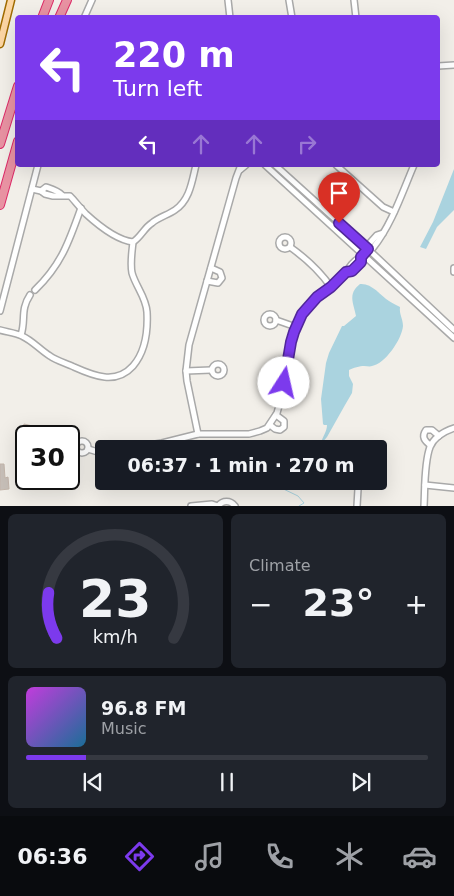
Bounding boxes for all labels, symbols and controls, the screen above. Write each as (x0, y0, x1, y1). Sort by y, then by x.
icon: left (30, 35, 95, 100)
text: 220 m (113, 35, 235, 75)
text: Turn left (113, 76, 202, 101)
icon: left (134, 130, 162, 158)
icon: ahead (187, 130, 215, 158)
icon: ahead (240, 130, 268, 158)
icon: right (293, 130, 321, 158)
pin (318, 172, 360, 223)
icon: arrive (325, 179, 353, 207)
position arrow (257, 356, 309, 408)
speed limit sign: 30 (15, 425, 80, 490)
text: 06:37 · 1 min · 270 m (127, 454, 355, 476)
text: Climate (249, 556, 311, 575)
text: 23 (79, 569, 152, 629)
text: 23° (303, 581, 374, 625)
text: − (249, 588, 272, 621)
text: + (405, 588, 428, 621)
text: km/h (93, 626, 138, 647)
text: 96.8 FM (101, 697, 186, 719)
text: Music (101, 719, 147, 738)
icon: previous (79, 768, 107, 796)
icon: pause (213, 768, 241, 796)
icon: next (347, 768, 375, 796)
icon: directions (122, 839, 157, 874)
icon: music (192, 839, 227, 874)
icon: phone (262, 839, 297, 874)
icon: climate (332, 839, 367, 874)
icon: car (402, 839, 437, 874)
text: 06:36 (17, 844, 87, 869)

